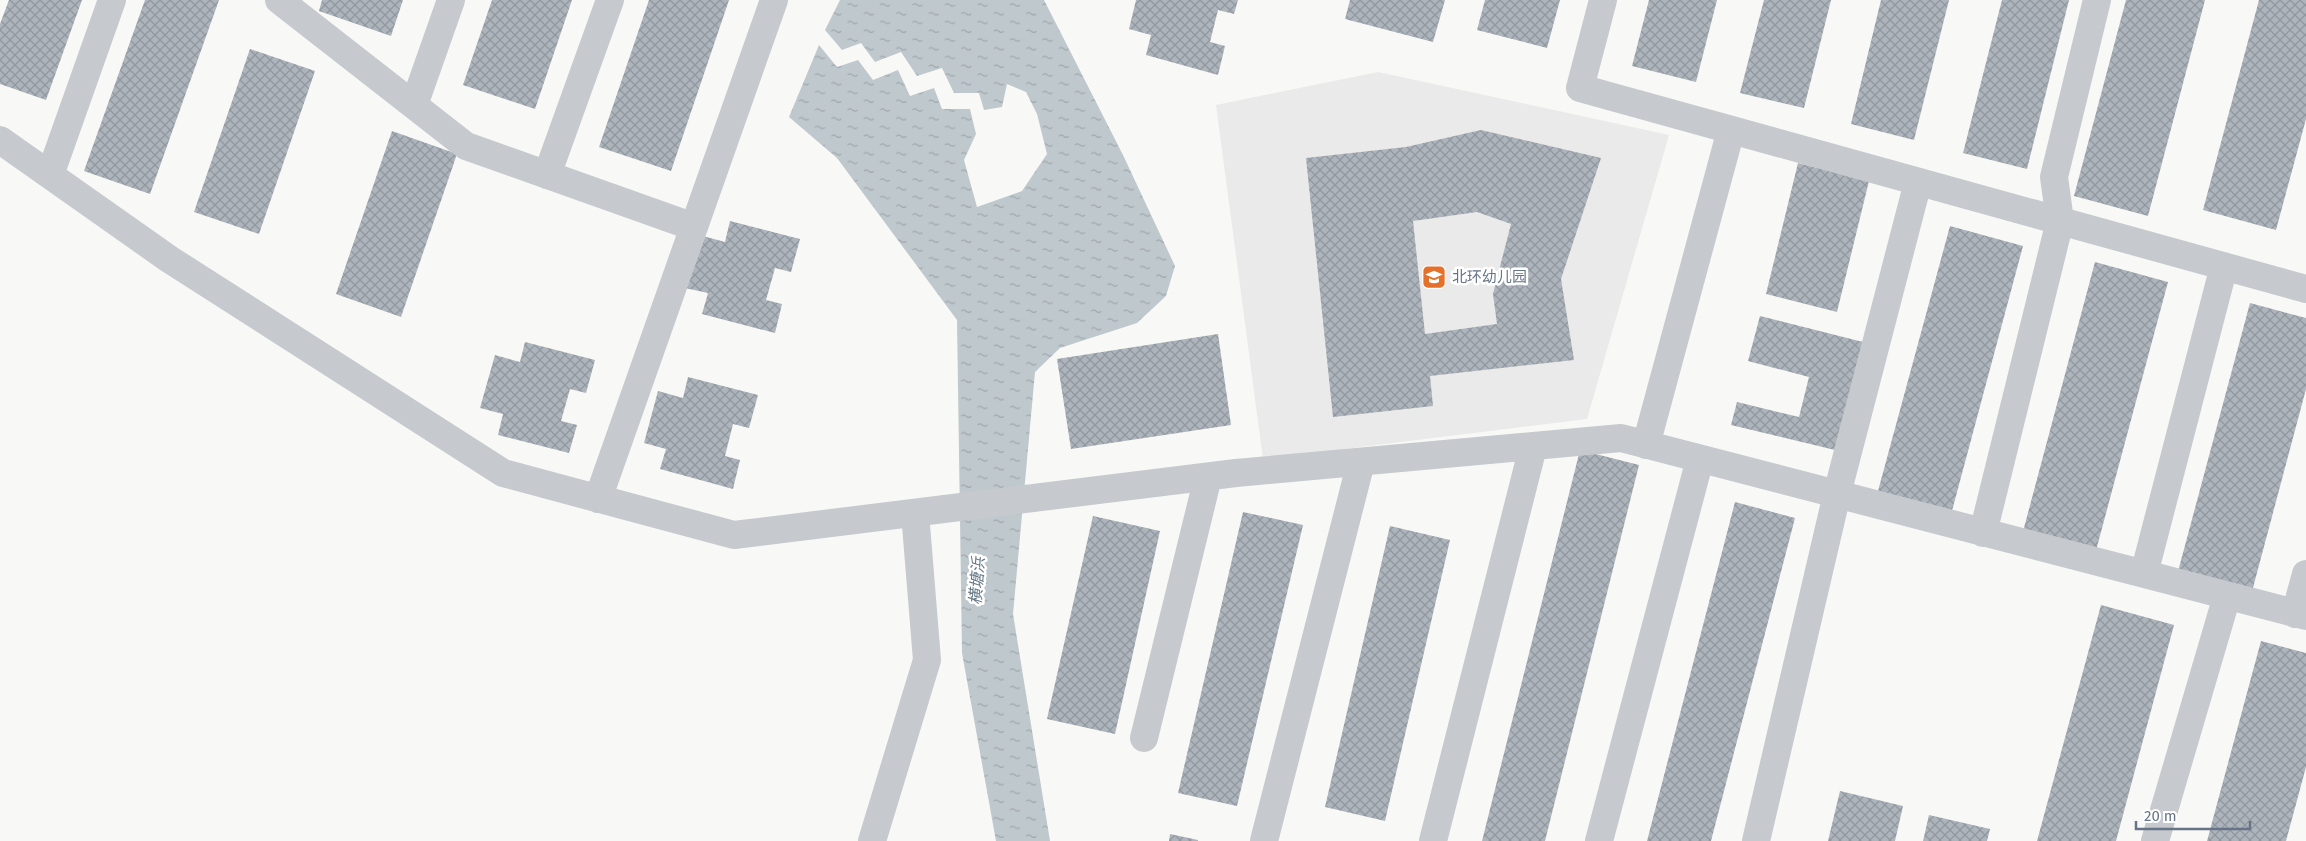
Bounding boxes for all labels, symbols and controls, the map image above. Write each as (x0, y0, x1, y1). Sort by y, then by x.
school or university icon: 北环幼儿园 (1421, 264, 1447, 290)
place label: 北环幼儿园 (1452, 268, 1527, 286)
water label: 横塘浜 (966, 554, 988, 606)
scale bar (2136, 798, 2250, 830)
text: 20 m (2144, 807, 2177, 825)

